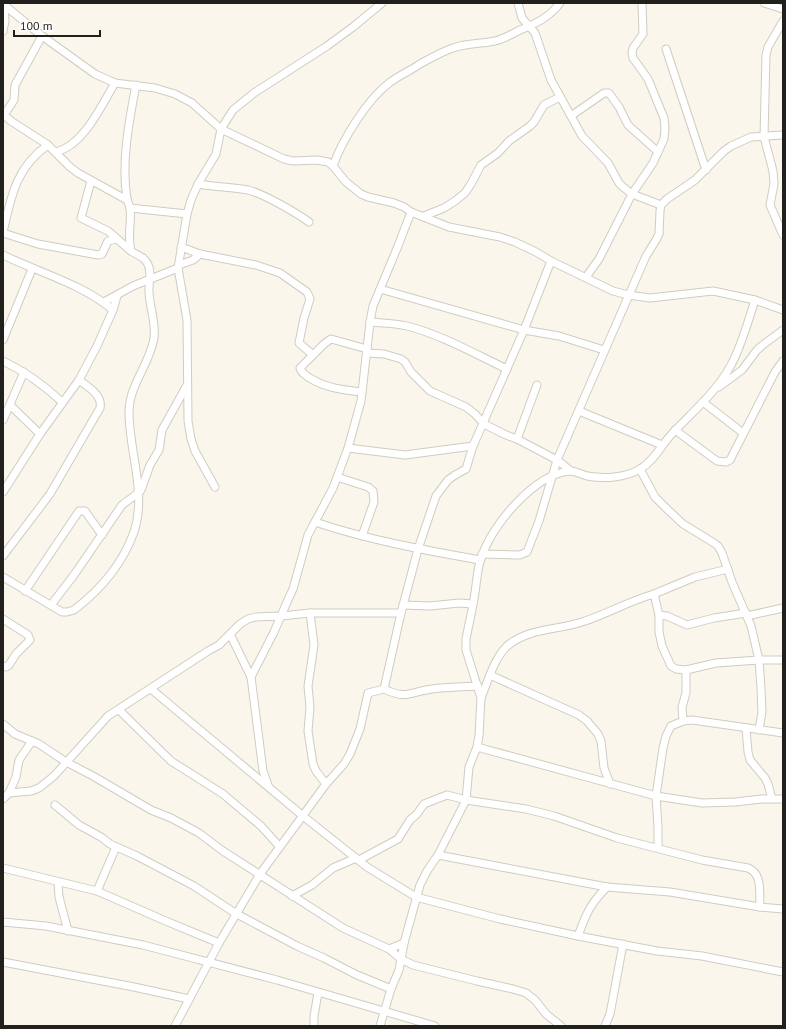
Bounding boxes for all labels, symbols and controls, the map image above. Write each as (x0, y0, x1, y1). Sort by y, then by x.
scale bar (14, 12, 100, 38)
text: 100 m (20, 18, 53, 33)

